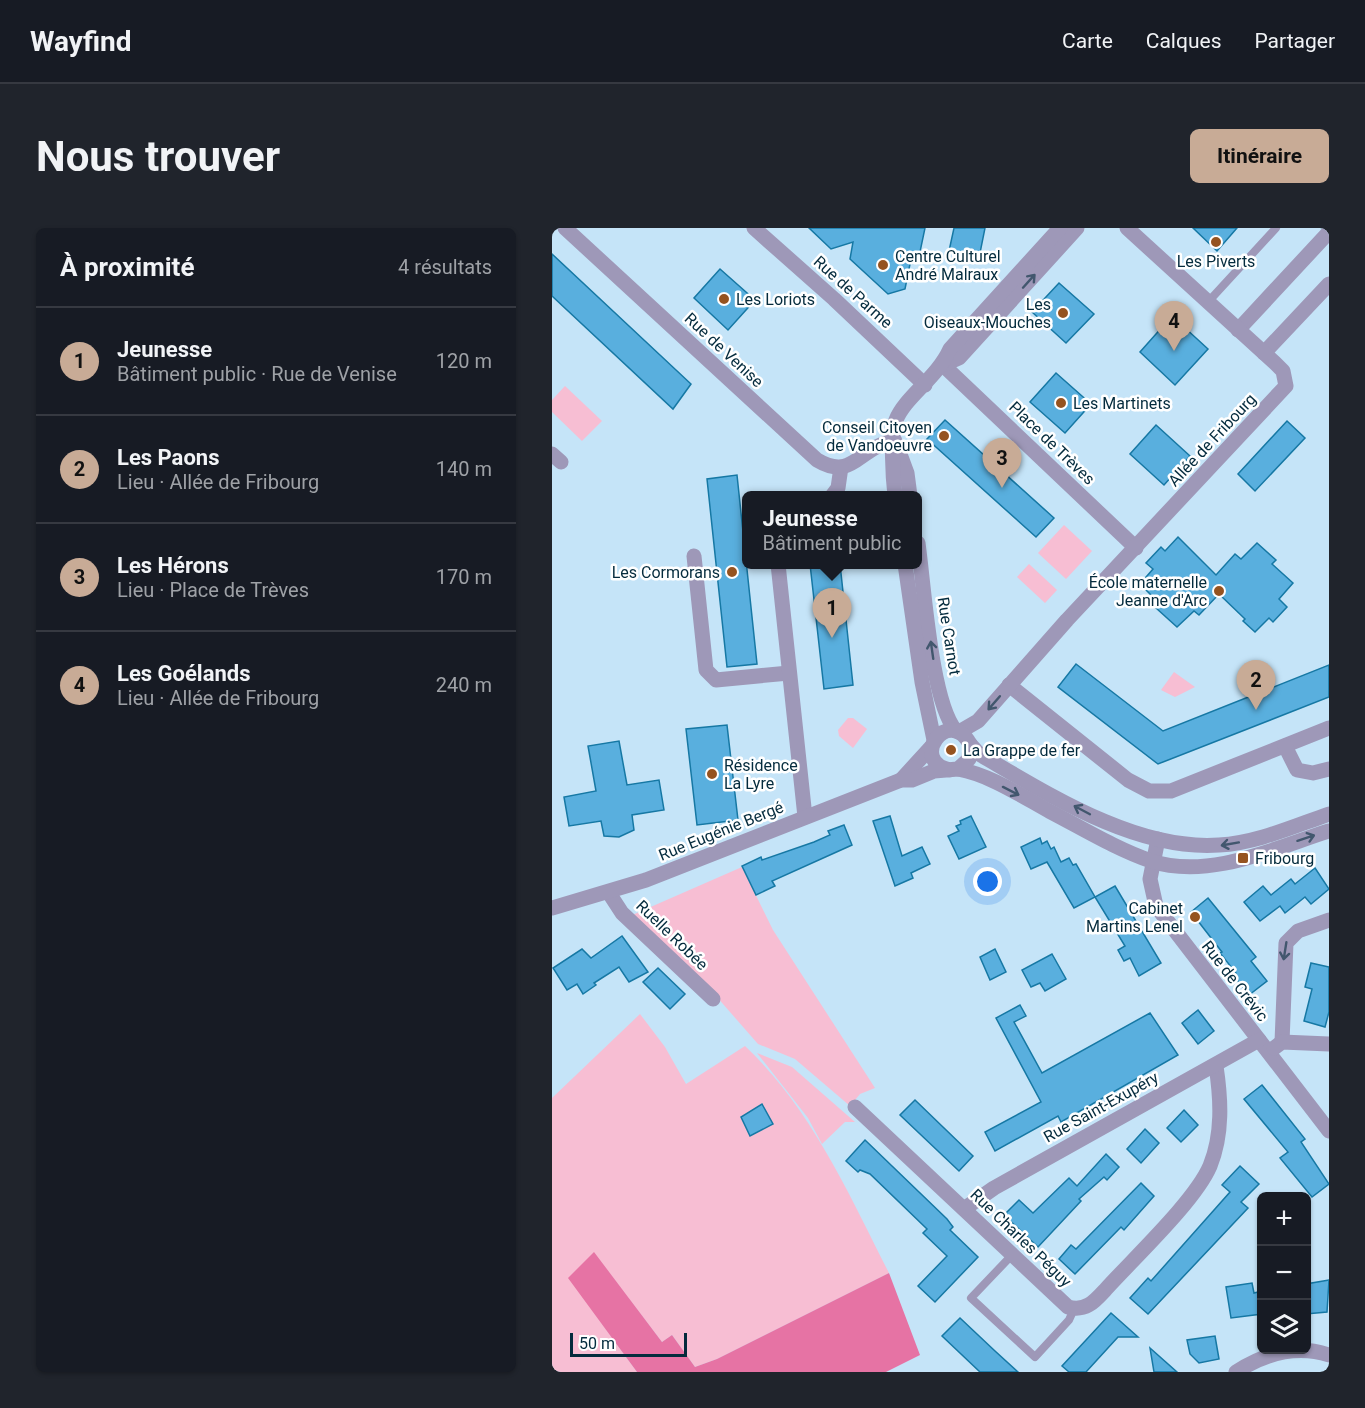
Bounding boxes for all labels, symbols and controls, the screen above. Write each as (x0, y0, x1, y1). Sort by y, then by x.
text: Wayfind (30, 25, 131, 58)
text: Carte (1062, 29, 1113, 53)
text: Calques (1146, 29, 1221, 53)
text: Partager (1254, 29, 1335, 53)
button: Itinéraire (1190, 129, 1329, 183)
text: Nous trouver (36, 132, 280, 181)
marker: Les Piverts (1209, 235, 1223, 249)
place label: Centre Culturel André Malraux (895, 247, 1001, 284)
text: À proximité (60, 252, 194, 282)
street label: Rue de Parme (810, 252, 896, 332)
place label: Les Piverts (1177, 252, 1255, 271)
text: 4 résultats (398, 255, 492, 279)
marker: Centre Culturel André Malraux (876, 258, 890, 272)
one-way arrow (1022, 274, 1036, 289)
place label: Les Loriots (736, 290, 815, 309)
marker: Les Loriots (717, 292, 731, 306)
place label: Les Oiseaux-Mouches (924, 295, 1051, 332)
pin: 4 (1154, 302, 1194, 351)
marker: Les Oiseaux-Mouches (1056, 306, 1070, 320)
street label: Rue de Venise (681, 309, 767, 391)
text: Jeunesse (117, 337, 212, 362)
text: 1 (74, 349, 85, 373)
text: 120 m (436, 349, 492, 373)
text: Bâtiment public · Rue de Venise (117, 362, 397, 386)
street label: Allée de Fribourg (1164, 390, 1260, 490)
place label: Les Martinets (1073, 394, 1171, 413)
marker: Les Martinets (1054, 396, 1068, 410)
street label: Place de Trèves (1005, 397, 1099, 489)
place label: Conseil Citoyen de Vandoeuvre (822, 418, 932, 455)
marker: Conseil Citoyen de Vandoeuvre (937, 429, 951, 443)
pin: 3 (982, 438, 1022, 488)
text: Les Paons (117, 445, 219, 470)
text: 2 (74, 457, 85, 481)
text: 140 m (436, 457, 492, 481)
text: Lieu · Allée de Fribourg (117, 470, 319, 494)
popup (742, 491, 922, 569)
text: Jeunesse (762, 506, 858, 531)
text: Bâtiment public (762, 531, 902, 555)
text: Les Hérons (117, 553, 229, 578)
place label: Les Cormorans (612, 563, 720, 582)
text: 3 (74, 565, 85, 589)
text: 170 m (436, 565, 492, 589)
marker: Les Cormorans (725, 565, 739, 579)
place label: École maternelle Jeanne d'Arc (1089, 573, 1207, 610)
text: Lieu · Place de Trèves (117, 578, 309, 602)
marker: École maternelle Jeanne d'Arc (1212, 584, 1226, 598)
pin: 1 (812, 588, 852, 638)
street label: Rue Carnot (933, 596, 965, 676)
one-way arrow (927, 641, 938, 661)
pin: 2 (1236, 660, 1276, 710)
text: Les Goélands (117, 661, 250, 686)
text: 4 (74, 673, 85, 697)
text: 240 m (436, 673, 492, 697)
text: Lieu · Allée de Fribourg (117, 686, 319, 710)
one-way arrow (987, 695, 1000, 711)
place label: La Grappe de fer (963, 741, 1081, 760)
marker: La Grappe de fer (944, 743, 958, 757)
place label: Résidence La Lyre (724, 756, 798, 793)
marker: Résidence La Lyre (705, 767, 719, 781)
one-way arrow (1002, 786, 1020, 797)
street label: Rue Eugénie Bergé (656, 797, 786, 865)
one-way arrow (1074, 804, 1091, 816)
one-way arrow (1296, 832, 1315, 843)
one-way arrow (1221, 838, 1240, 849)
place label: Fribourg (1255, 849, 1314, 868)
marker: Fribourg (1236, 851, 1250, 865)
your location (973, 867, 1002, 896)
street label: Ruelle Robée (632, 896, 712, 974)
place label: Cabinet Martins Lenel (1086, 899, 1183, 936)
marker: Cabinet Martins Lenel (1188, 910, 1202, 924)
street label: Rue de Crévic (1198, 937, 1272, 1025)
one-way arrow (1280, 941, 1291, 960)
street label: Rue Saint-Exupéry (1040, 1067, 1162, 1146)
street label: Rue Charles Péguy (967, 1185, 1076, 1291)
map controls (1257, 1192, 1311, 1354)
button: + (1257, 1192, 1311, 1246)
button: − (1257, 1246, 1311, 1300)
button: layers (1257, 1300, 1311, 1354)
scale bar (570, 1330, 687, 1358)
text: 50 m (579, 1334, 615, 1353)

